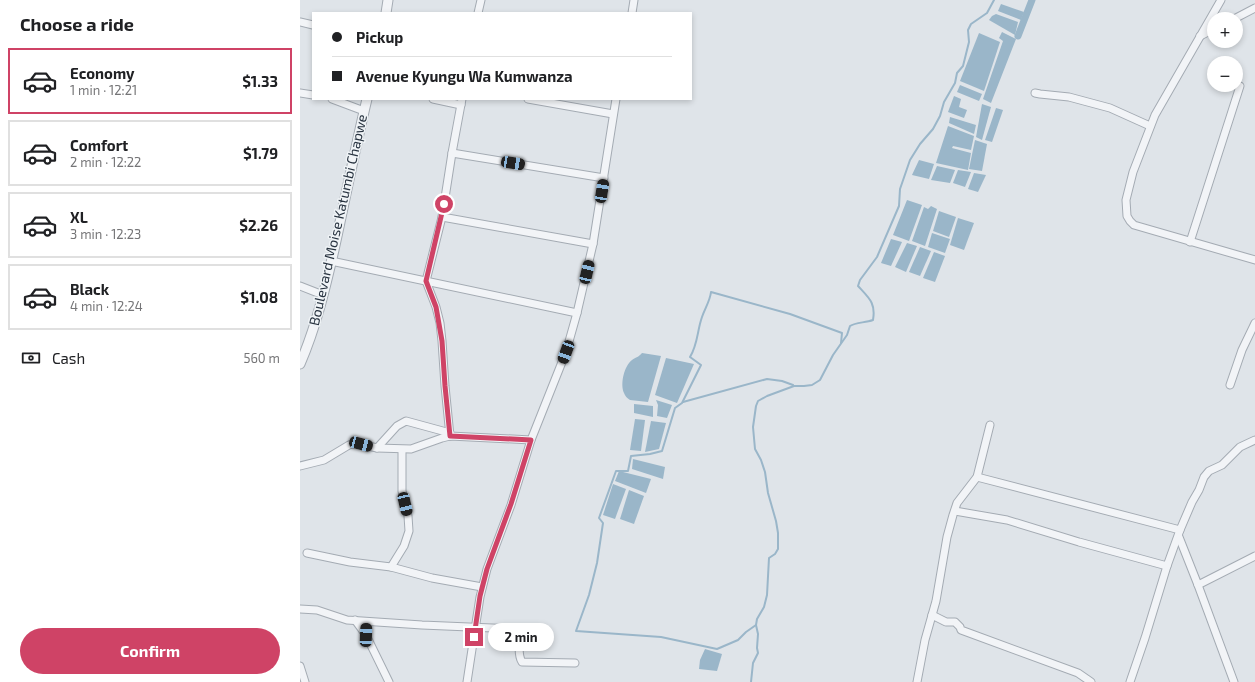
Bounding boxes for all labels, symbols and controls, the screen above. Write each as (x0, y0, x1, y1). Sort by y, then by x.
map controls (1207, 12, 1243, 92)
button: + (1207, 12, 1243, 48)
text: Choose a ride (20, 13, 134, 35)
text: Pickup (356, 28, 403, 46)
button: − (1207, 56, 1243, 92)
icon: car (22, 63, 58, 99)
text: Economy (70, 64, 135, 82)
text: Avenue Kyungu Wa Kumwanza (356, 67, 573, 85)
text: $1.33 (242, 72, 278, 90)
text: 1 min · 12:21 (70, 82, 137, 98)
street label: Boulevard Moise Katumbi Chapwe (305, 113, 370, 327)
icon: car (22, 135, 58, 171)
text: Comfort (70, 136, 128, 154)
text: $1.79 (243, 144, 278, 162)
text: 2 min · 12:22 (70, 154, 141, 170)
car (500, 155, 526, 171)
car (594, 178, 610, 204)
route start (435, 195, 453, 213)
icon: car (22, 207, 58, 243)
text: XL (70, 208, 88, 226)
text: $2.26 (239, 216, 278, 234)
text: 3 min · 12:23 (70, 226, 141, 242)
car (578, 259, 596, 285)
icon: car (22, 279, 58, 315)
text: Black (70, 280, 109, 298)
text: $1.08 (240, 288, 278, 306)
text: 4 min · 12:24 (70, 298, 143, 314)
car (556, 339, 576, 365)
icon: cash (20, 347, 42, 369)
text: Cash (52, 349, 85, 367)
text: 560 m (243, 350, 280, 366)
car (348, 435, 374, 453)
car (396, 491, 414, 517)
car (360, 623, 372, 647)
callout: 2 min (488, 623, 554, 651)
button: Confirm (20, 628, 280, 674)
route end (465, 628, 483, 646)
text: 2 min (504, 629, 538, 645)

